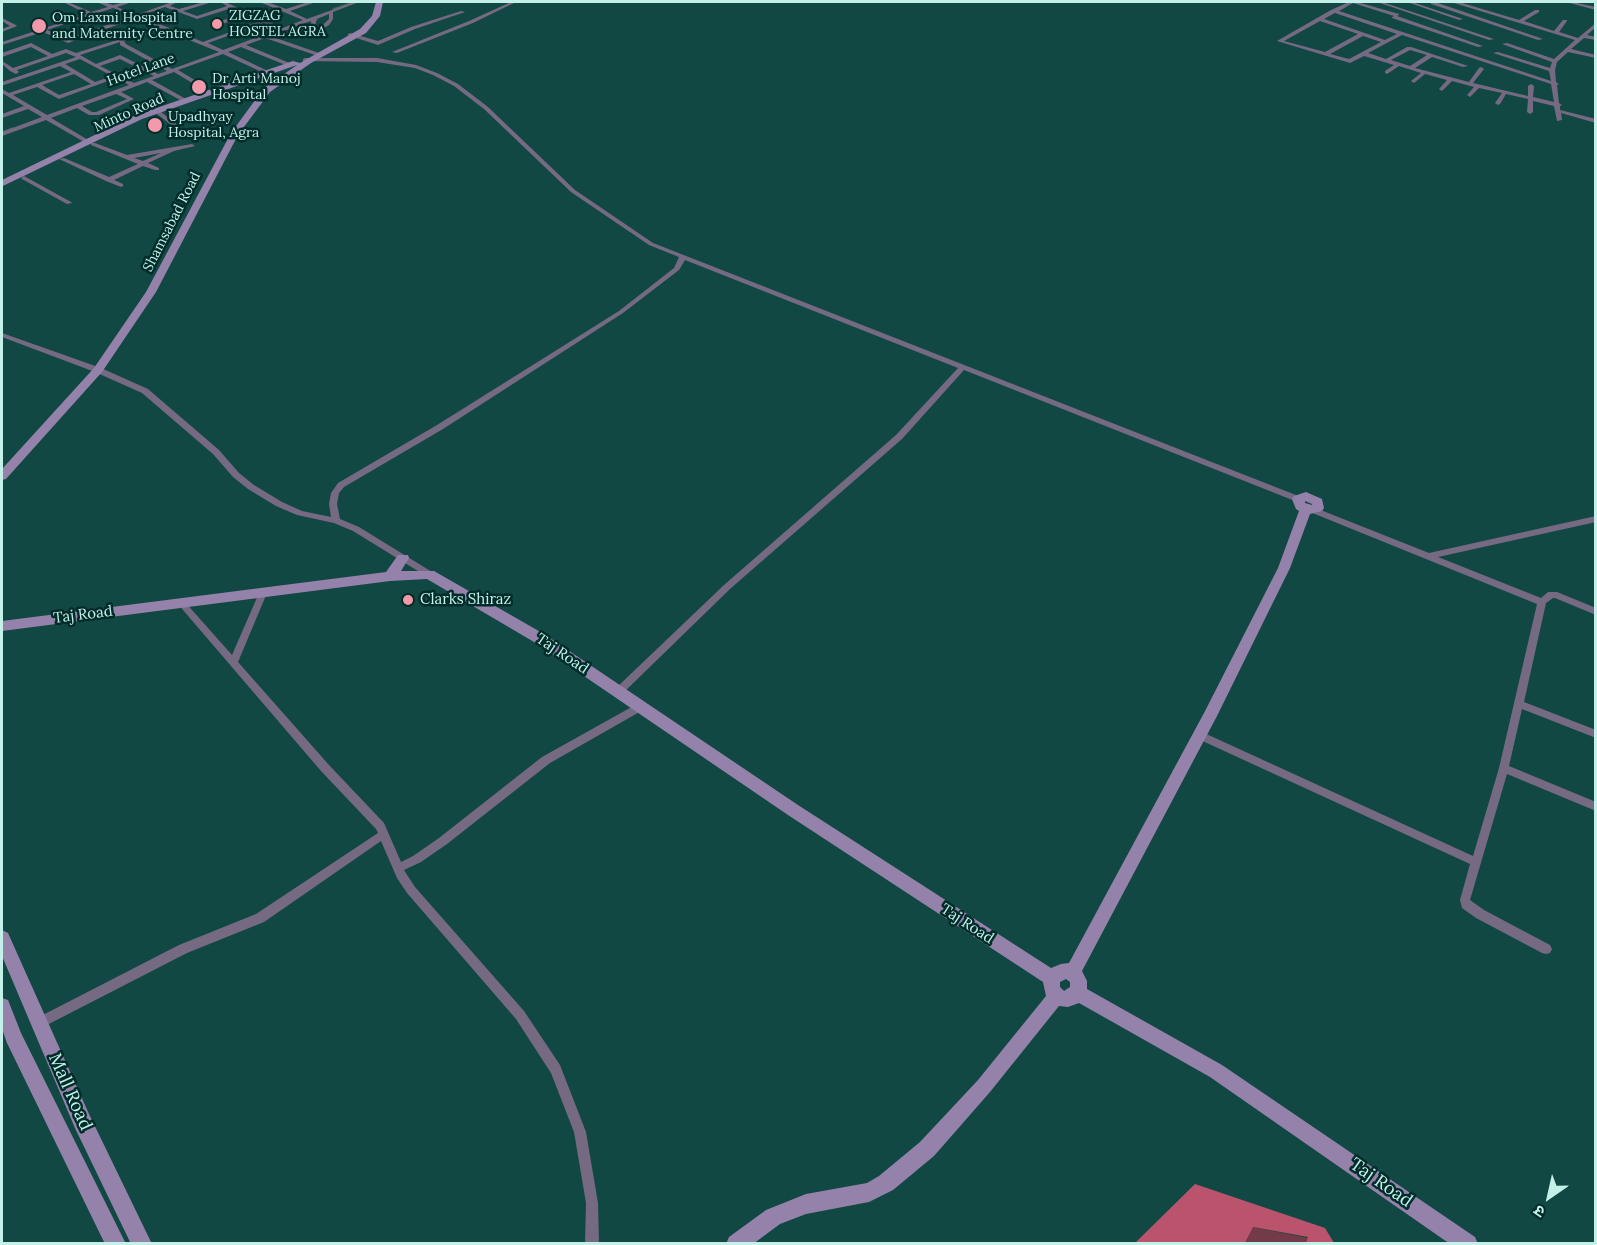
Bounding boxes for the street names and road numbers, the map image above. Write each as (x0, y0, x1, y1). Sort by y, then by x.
street label: Hotel Lane (105, 50, 177, 90)
street label: Minto Road (91, 90, 167, 136)
street label: Shamsabad Road (140, 169, 204, 275)
street label: Taj Road (52, 602, 114, 628)
street label: Taj Road (532, 630, 592, 678)
street label: Taj Road (937, 900, 997, 948)
street label: Mall Road (43, 1050, 97, 1134)
street label: Taj Road (1345, 1154, 1417, 1212)

